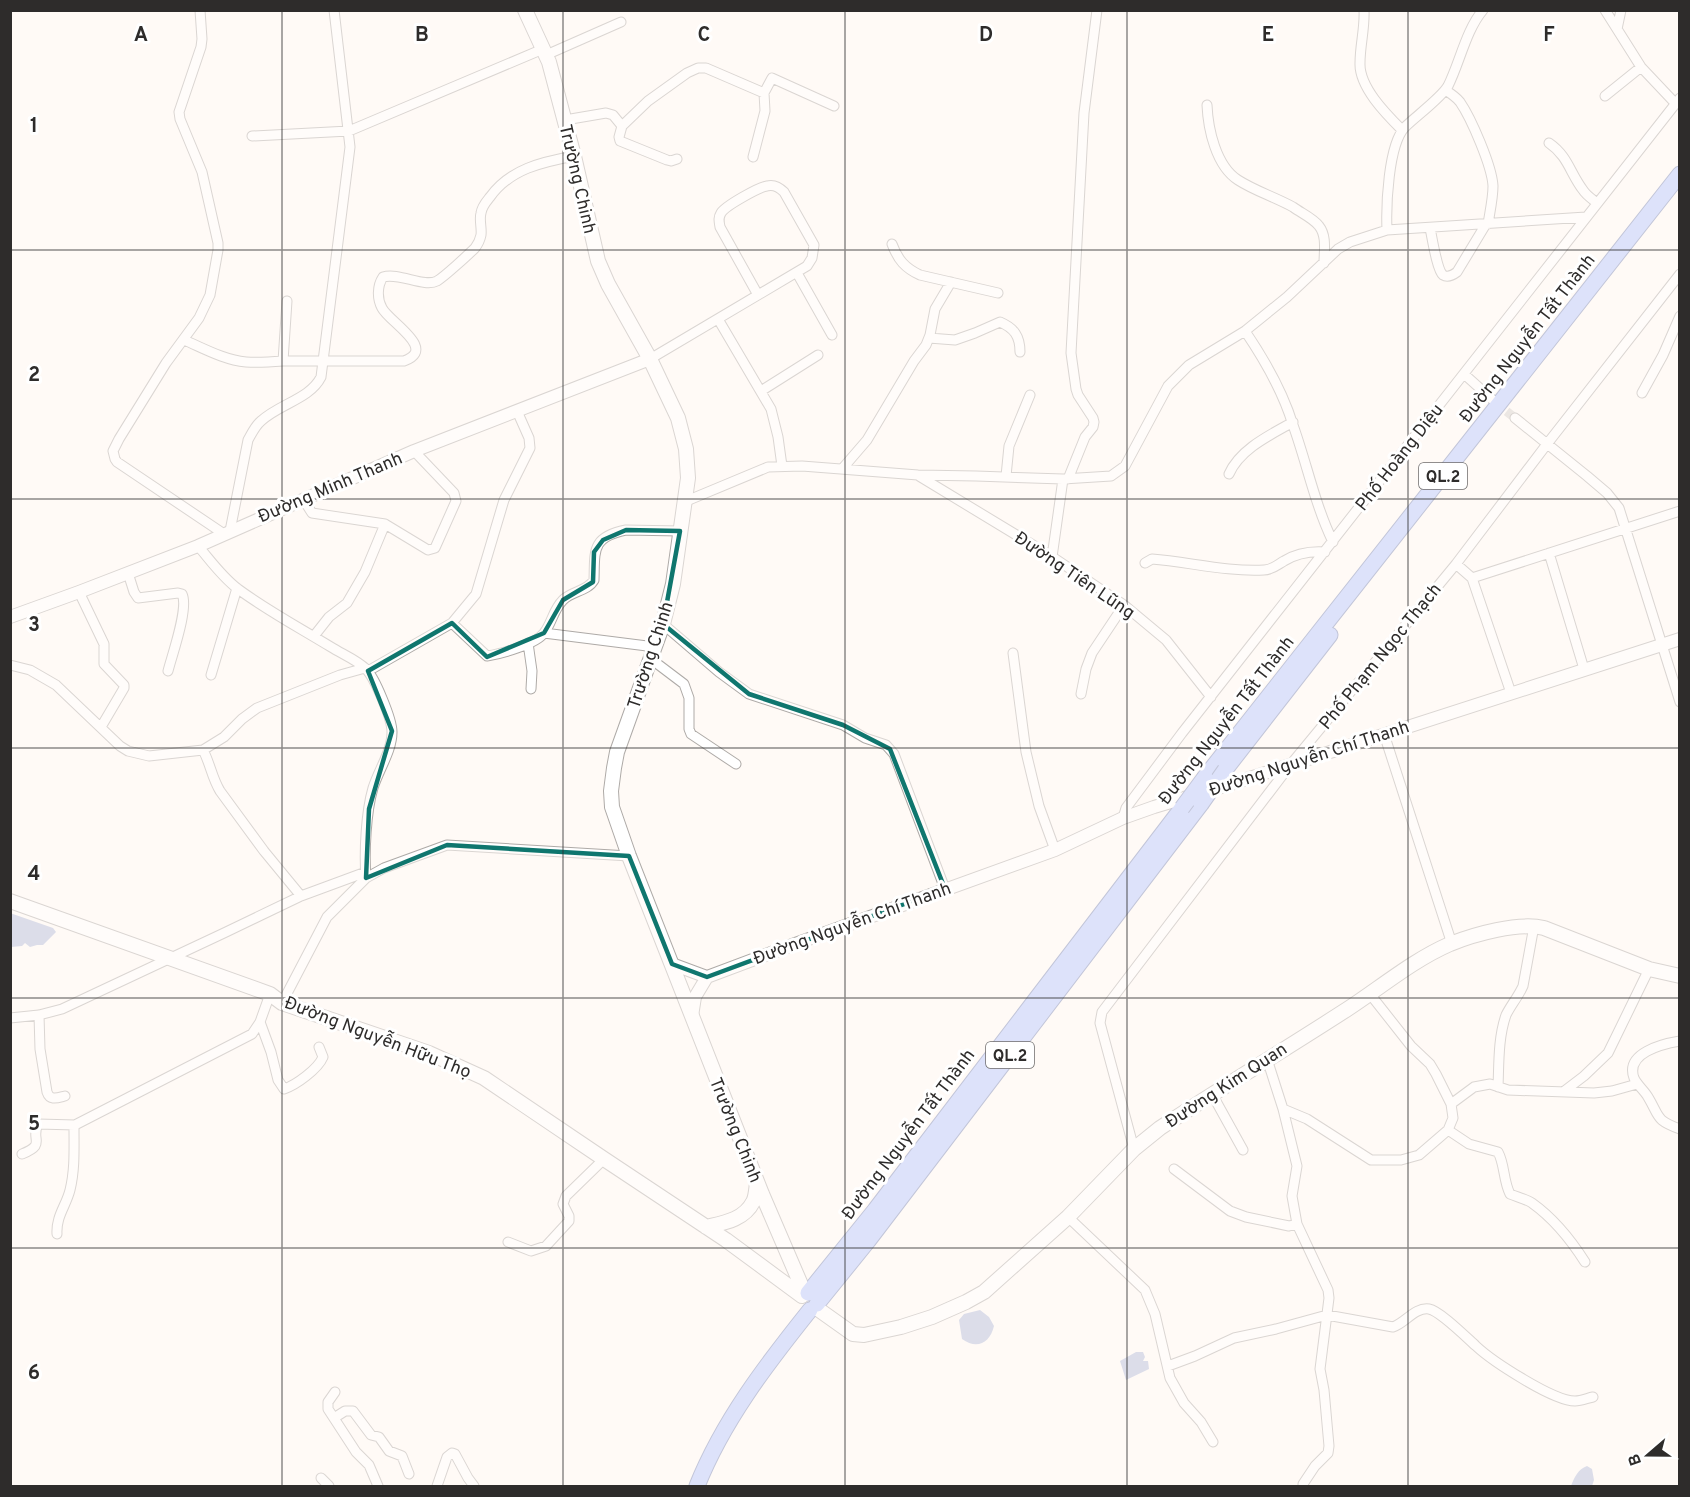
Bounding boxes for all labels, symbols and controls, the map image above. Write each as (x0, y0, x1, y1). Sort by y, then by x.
text: A (134, 23, 148, 49)
text: B (415, 23, 429, 49)
text: C (698, 23, 710, 49)
text: D (979, 23, 993, 49)
text: E (1262, 23, 1274, 49)
text: F (1543, 23, 1555, 49)
text: 1 (30, 114, 38, 140)
street label: Trường Chinh (553, 122, 600, 236)
street label: Đường Nguyễn Tất Thành (1454, 249, 1601, 428)
text: 2 (28, 363, 40, 389)
street label: Phố Hoàng Diệu (1350, 399, 1449, 516)
street label: Đường Minh Thanh (255, 448, 406, 529)
road number: QL.2 (1419, 463, 1467, 489)
street label: Đường Tiên Lũng (1009, 527, 1139, 625)
street label: Phố Phạm Ngọc Thạch (1314, 578, 1447, 735)
street label: Trường Chinh (623, 599, 680, 712)
text: 3 (28, 613, 40, 639)
street label: Đường Nguyễn Tất Thành (1153, 631, 1300, 810)
street label: Đường Nguyễn Chí Thanh (1206, 714, 1413, 803)
text: 4 (28, 862, 40, 888)
street label: Đường Nguyễn Chí Thanh (750, 876, 955, 971)
street label: Đường Nguyễn Hữu Thọ (281, 990, 475, 1085)
street label: Đường Kim Quan (1162, 1038, 1292, 1134)
road number: QL.2 (986, 1042, 1034, 1068)
street label: Đường Nguyễn Tất Thành (836, 1044, 981, 1225)
street label: Trường Chinh (703, 1075, 766, 1187)
text: 5 (28, 1112, 40, 1138)
text: 6 (28, 1361, 40, 1387)
north arrow (1618, 1425, 1678, 1485)
text: B (1624, 1451, 1647, 1468)

